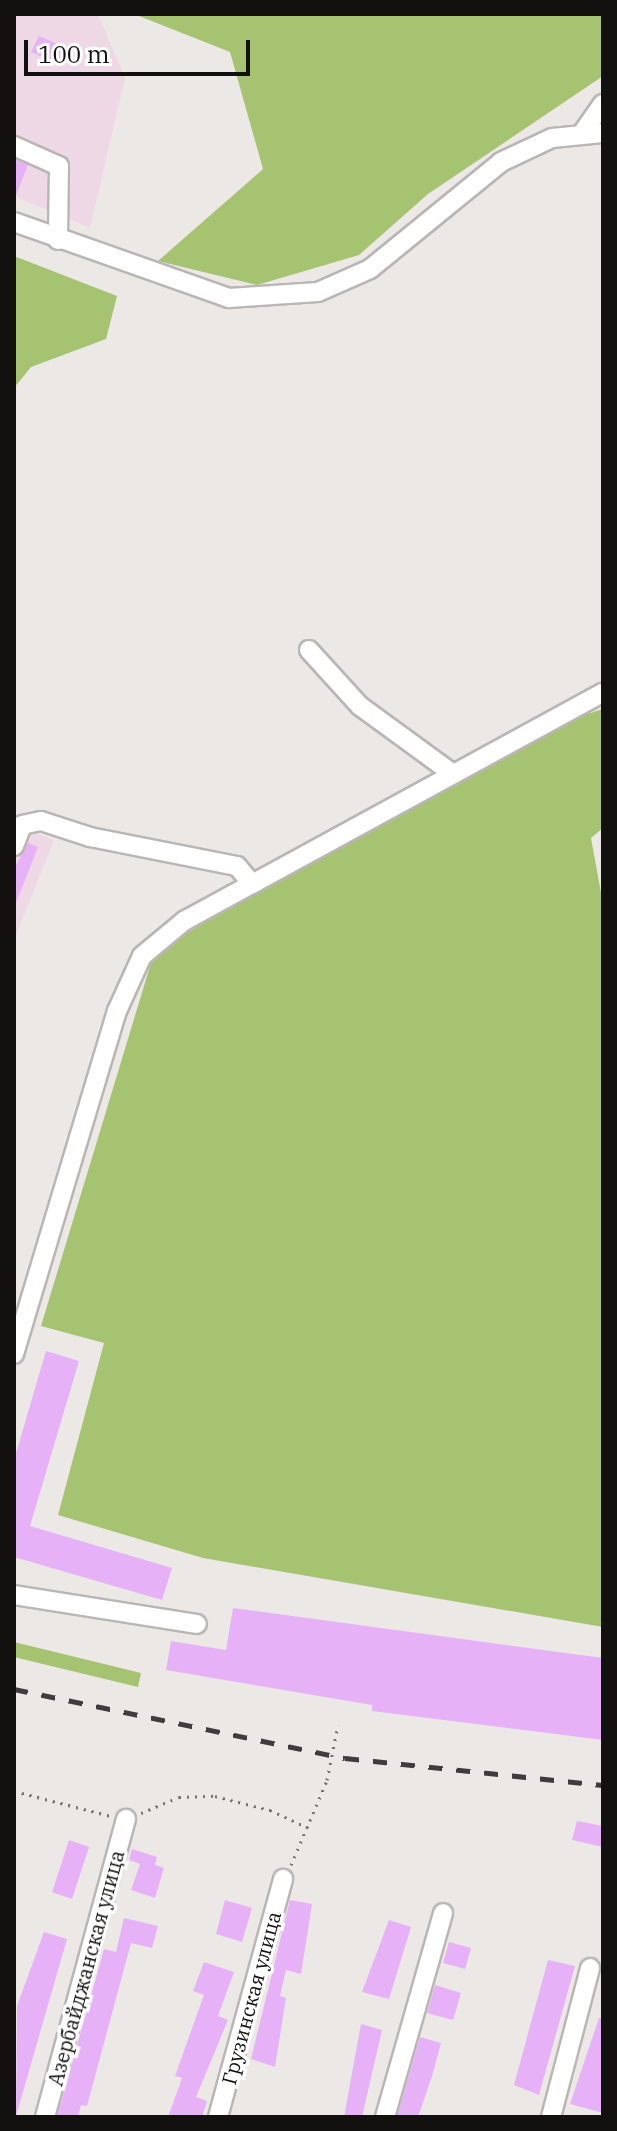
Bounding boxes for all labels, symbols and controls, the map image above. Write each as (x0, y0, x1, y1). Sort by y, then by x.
scale bar (28, 24, 254, 74)
text: 100 m (38, 38, 110, 70)
street label: Азербайджанская улица (43, 1848, 129, 2088)
street label: Грузинская улица (216, 1909, 286, 2087)

